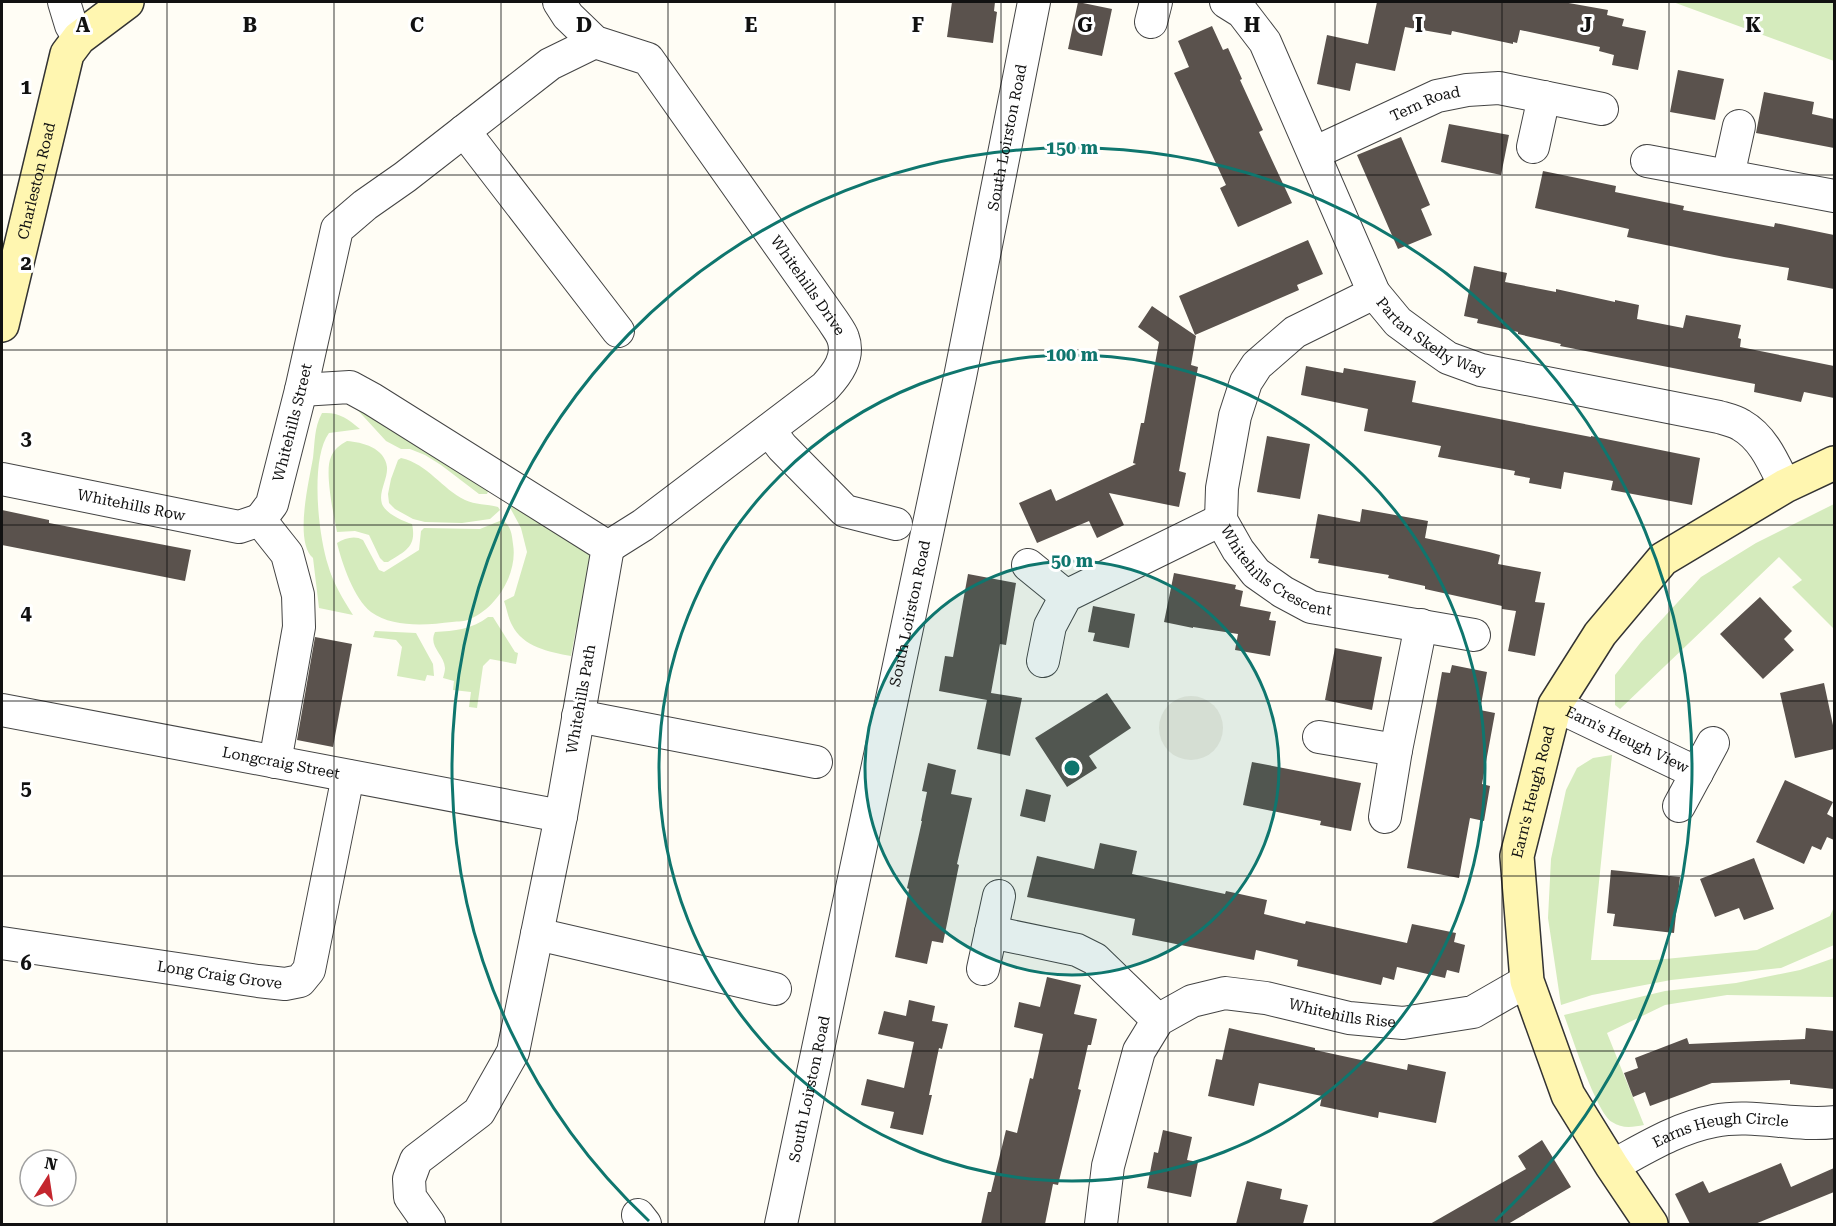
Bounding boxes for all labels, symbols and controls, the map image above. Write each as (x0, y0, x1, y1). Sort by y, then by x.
text: A (76, 13, 91, 37)
text: B (243, 13, 257, 37)
text: C (410, 13, 424, 37)
text: D (576, 13, 592, 37)
text: E (745, 13, 758, 37)
text: F (912, 13, 924, 37)
text: G (1077, 13, 1093, 37)
text: H (1244, 13, 1260, 37)
text: I (1415, 13, 1423, 37)
text: J (1580, 13, 1592, 37)
text: K (1745, 13, 1761, 37)
street label: South Loirston Road (984, 62, 1031, 212)
text: 1 (20, 75, 32, 99)
street label: Tern Road (1387, 83, 1462, 125)
street label: Charleston Road (14, 120, 59, 241)
text: 150 m (1046, 137, 1099, 158)
street label: Whitehills Drive (767, 232, 849, 339)
text: 2 (20, 251, 32, 275)
street label: Partan Skelly Way (1372, 294, 1487, 380)
text: 100 m (1046, 344, 1099, 365)
street label: Whitehills Street (269, 361, 316, 484)
text: 3 (20, 426, 32, 450)
street label: Whitehills Row (76, 485, 188, 525)
street label: Whitehills Crescent (1217, 522, 1334, 620)
street label: South Loirston Road (886, 538, 934, 688)
text: 50 m (1051, 550, 1094, 571)
text: 4 (20, 601, 32, 625)
street label: Whitehills Path (563, 643, 600, 755)
street label: Earn's Heugh View (1562, 702, 1692, 777)
street label: Earn's Heugh Road (1508, 724, 1559, 860)
street label: Longcraig Street (221, 743, 342, 783)
centre of rings (1062, 758, 1082, 778)
text: 5 (20, 776, 32, 800)
text: 6 (20, 951, 32, 975)
street label: Long Craig Grove (156, 957, 283, 993)
street label: Whitehills Rise (1287, 995, 1397, 1031)
street label: South Loirston Road (785, 1014, 834, 1164)
street label: Earns Heugh Circle (1649, 1109, 1789, 1152)
north arrow (18, 1148, 78, 1208)
text: N (43, 1153, 59, 1174)

